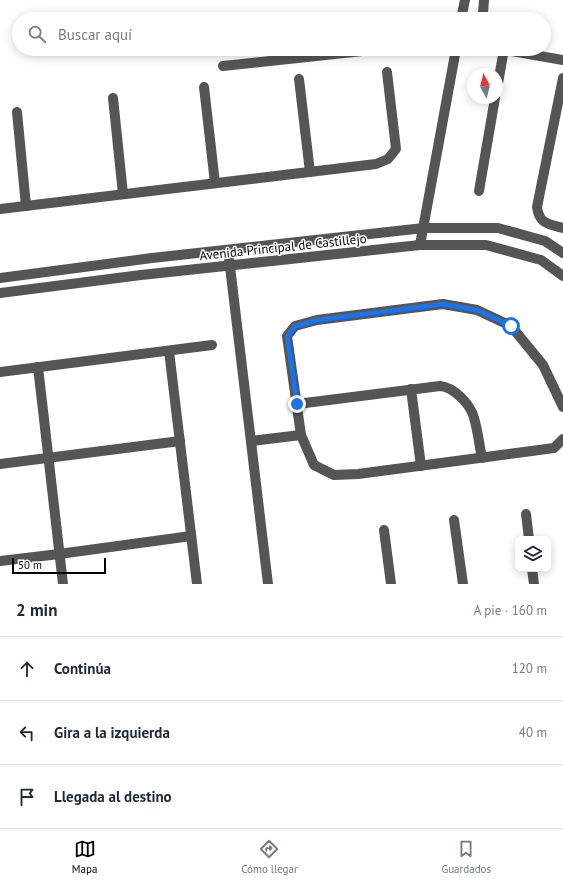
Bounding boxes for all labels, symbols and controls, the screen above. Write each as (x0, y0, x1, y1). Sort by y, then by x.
search box (12, 12, 551, 56)
icon: search (26, 23, 48, 45)
text: Buscar aquí (58, 25, 132, 44)
north arrow (467, 68, 503, 104)
street label: Avenida Principal de Castillejo (199, 230, 367, 264)
route start (502, 317, 520, 335)
route end (288, 395, 306, 413)
map controls (515, 536, 551, 572)
button: layers (515, 536, 551, 572)
scale bar (12, 556, 106, 575)
text: 50 m (18, 558, 42, 572)
text: 2 min (16, 599, 57, 621)
text: A pie · 160 m (474, 602, 547, 619)
icon: ahead (16, 658, 38, 680)
text: Continúa (54, 659, 111, 678)
text: 120 m (512, 660, 547, 677)
icon: left (16, 722, 38, 744)
text: Gira a la izquierda (54, 723, 170, 742)
text: 40 m (519, 724, 547, 741)
icon: arrive (16, 786, 38, 808)
text: Llegada al destino (54, 787, 172, 806)
tab: Mapa (72, 838, 97, 876)
tab: Cómo llegar (241, 838, 298, 876)
tab: Guardados (441, 838, 491, 876)

